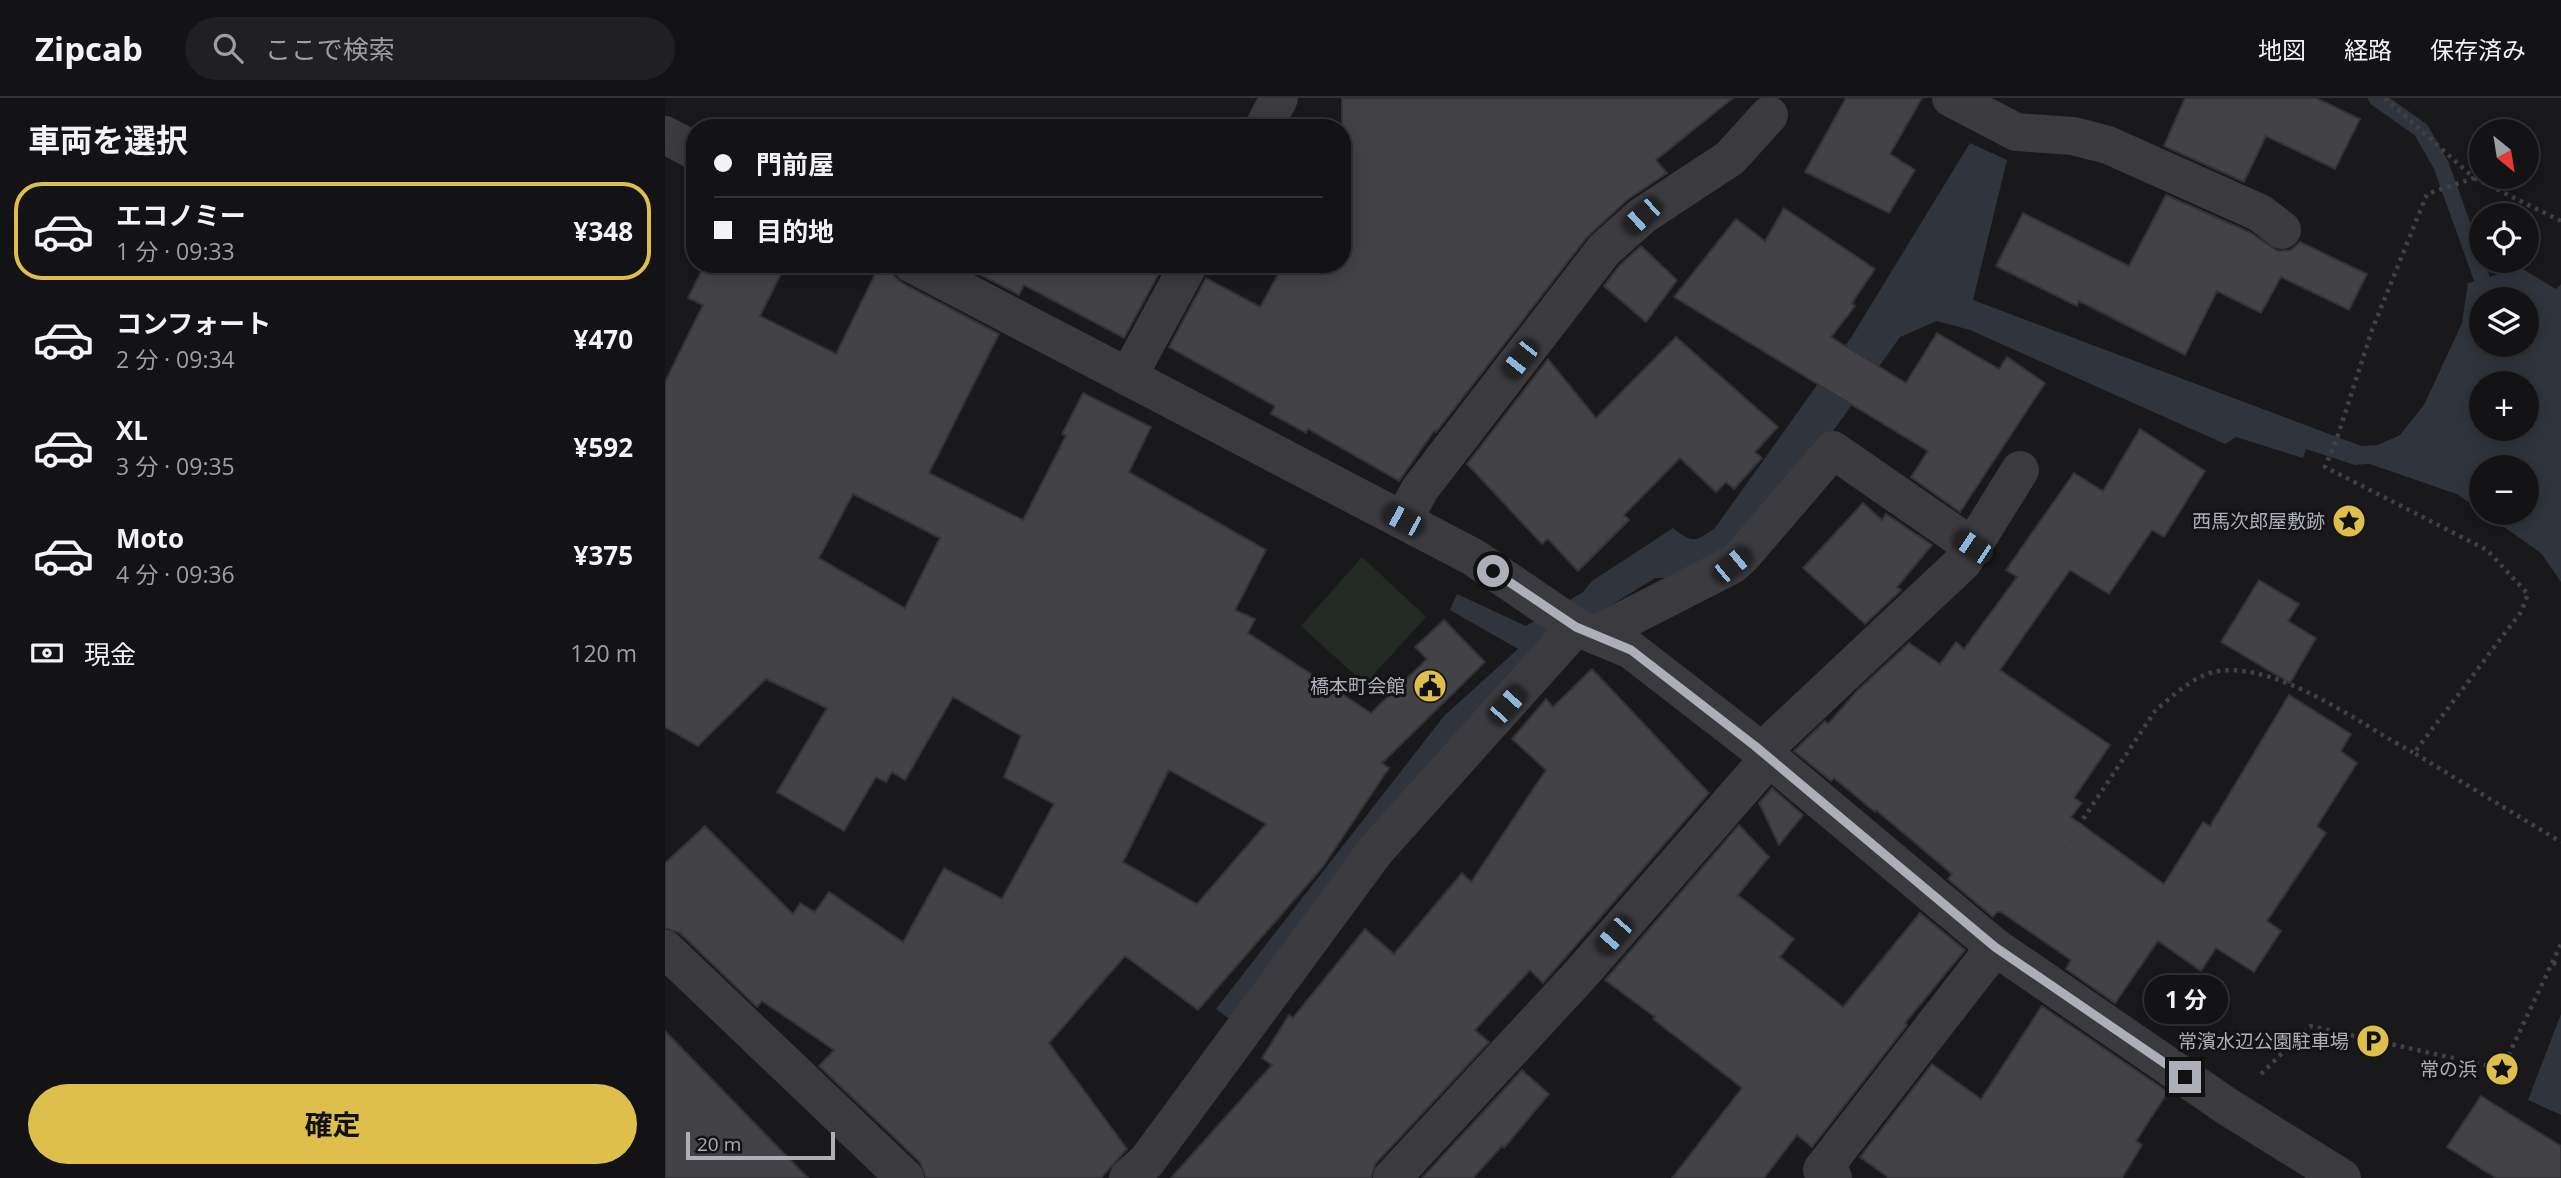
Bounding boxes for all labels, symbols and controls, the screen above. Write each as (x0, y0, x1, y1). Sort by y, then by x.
search box (185, 17, 675, 80)
text: Zipcab (35, 26, 143, 71)
icon: search (209, 29, 247, 67)
text: ここで検索 (265, 31, 395, 67)
text: 地図 (2258, 33, 2306, 66)
text: 経路 (2344, 33, 2392, 66)
text: 保存済み (2430, 33, 2526, 66)
text: 車両を選択 (28, 118, 188, 161)
north arrow (2469, 119, 2539, 189)
map controls (2469, 119, 2539, 525)
text: 門前屋 (756, 146, 834, 182)
car (1620, 194, 1665, 238)
text: エコノミー (116, 197, 246, 233)
icon: car (32, 200, 95, 263)
button: locate (2469, 203, 2539, 273)
text: ¥348 (574, 213, 633, 249)
text: 目的地 (756, 213, 834, 249)
text: 1 分 · 09:33 (116, 235, 235, 267)
button: layers (2469, 287, 2539, 357)
text: コンフォート (116, 305, 271, 341)
icon: car (32, 308, 95, 371)
text: ¥470 (574, 321, 633, 357)
car (1499, 336, 1542, 382)
text: 2 分 · 09:34 (116, 343, 235, 375)
button: + (2469, 371, 2539, 441)
text: XL (116, 412, 148, 448)
icon: car (32, 416, 95, 479)
text: ¥592 (574, 429, 633, 465)
text: 3 分 · 09:35 (116, 450, 235, 482)
button: − (2469, 455, 2539, 525)
car (1380, 501, 1427, 539)
place icon: 西馬次郎屋敷跡 (2330, 502, 2368, 540)
place label: 西馬次郎屋敷跡 (2192, 508, 2325, 534)
text: Moto (116, 520, 184, 556)
icon: car (32, 524, 95, 587)
car (1950, 527, 1997, 567)
text: ¥375 (574, 537, 633, 573)
car (1710, 543, 1755, 587)
route start (1477, 555, 1509, 587)
text: 4 分 · 09:36 (116, 558, 235, 590)
icon: cash (28, 634, 66, 672)
text: 現金 (84, 636, 136, 672)
text: 120 m (570, 637, 637, 669)
public building icon: 橋本町会館 (1411, 667, 1449, 705)
place label: 橋本町会館 (1310, 673, 1405, 699)
car (1486, 682, 1529, 728)
car (1593, 912, 1636, 958)
callout: 1 分 (2143, 976, 2227, 1024)
text: 1 分 (2165, 983, 2207, 1015)
parking icon: 常濱水辺公園駐車場 (2354, 1022, 2392, 1060)
place label: 常濱水辺公園駐車場 (2178, 1028, 2349, 1054)
place icon: 常の浜 (2483, 1050, 2521, 1088)
place label: 常の浜 (2420, 1056, 2477, 1082)
route end (2169, 1061, 2201, 1093)
button: 確定 (28, 1084, 637, 1164)
scale bar (686, 1129, 835, 1161)
text: 20 m (697, 1131, 741, 1157)

